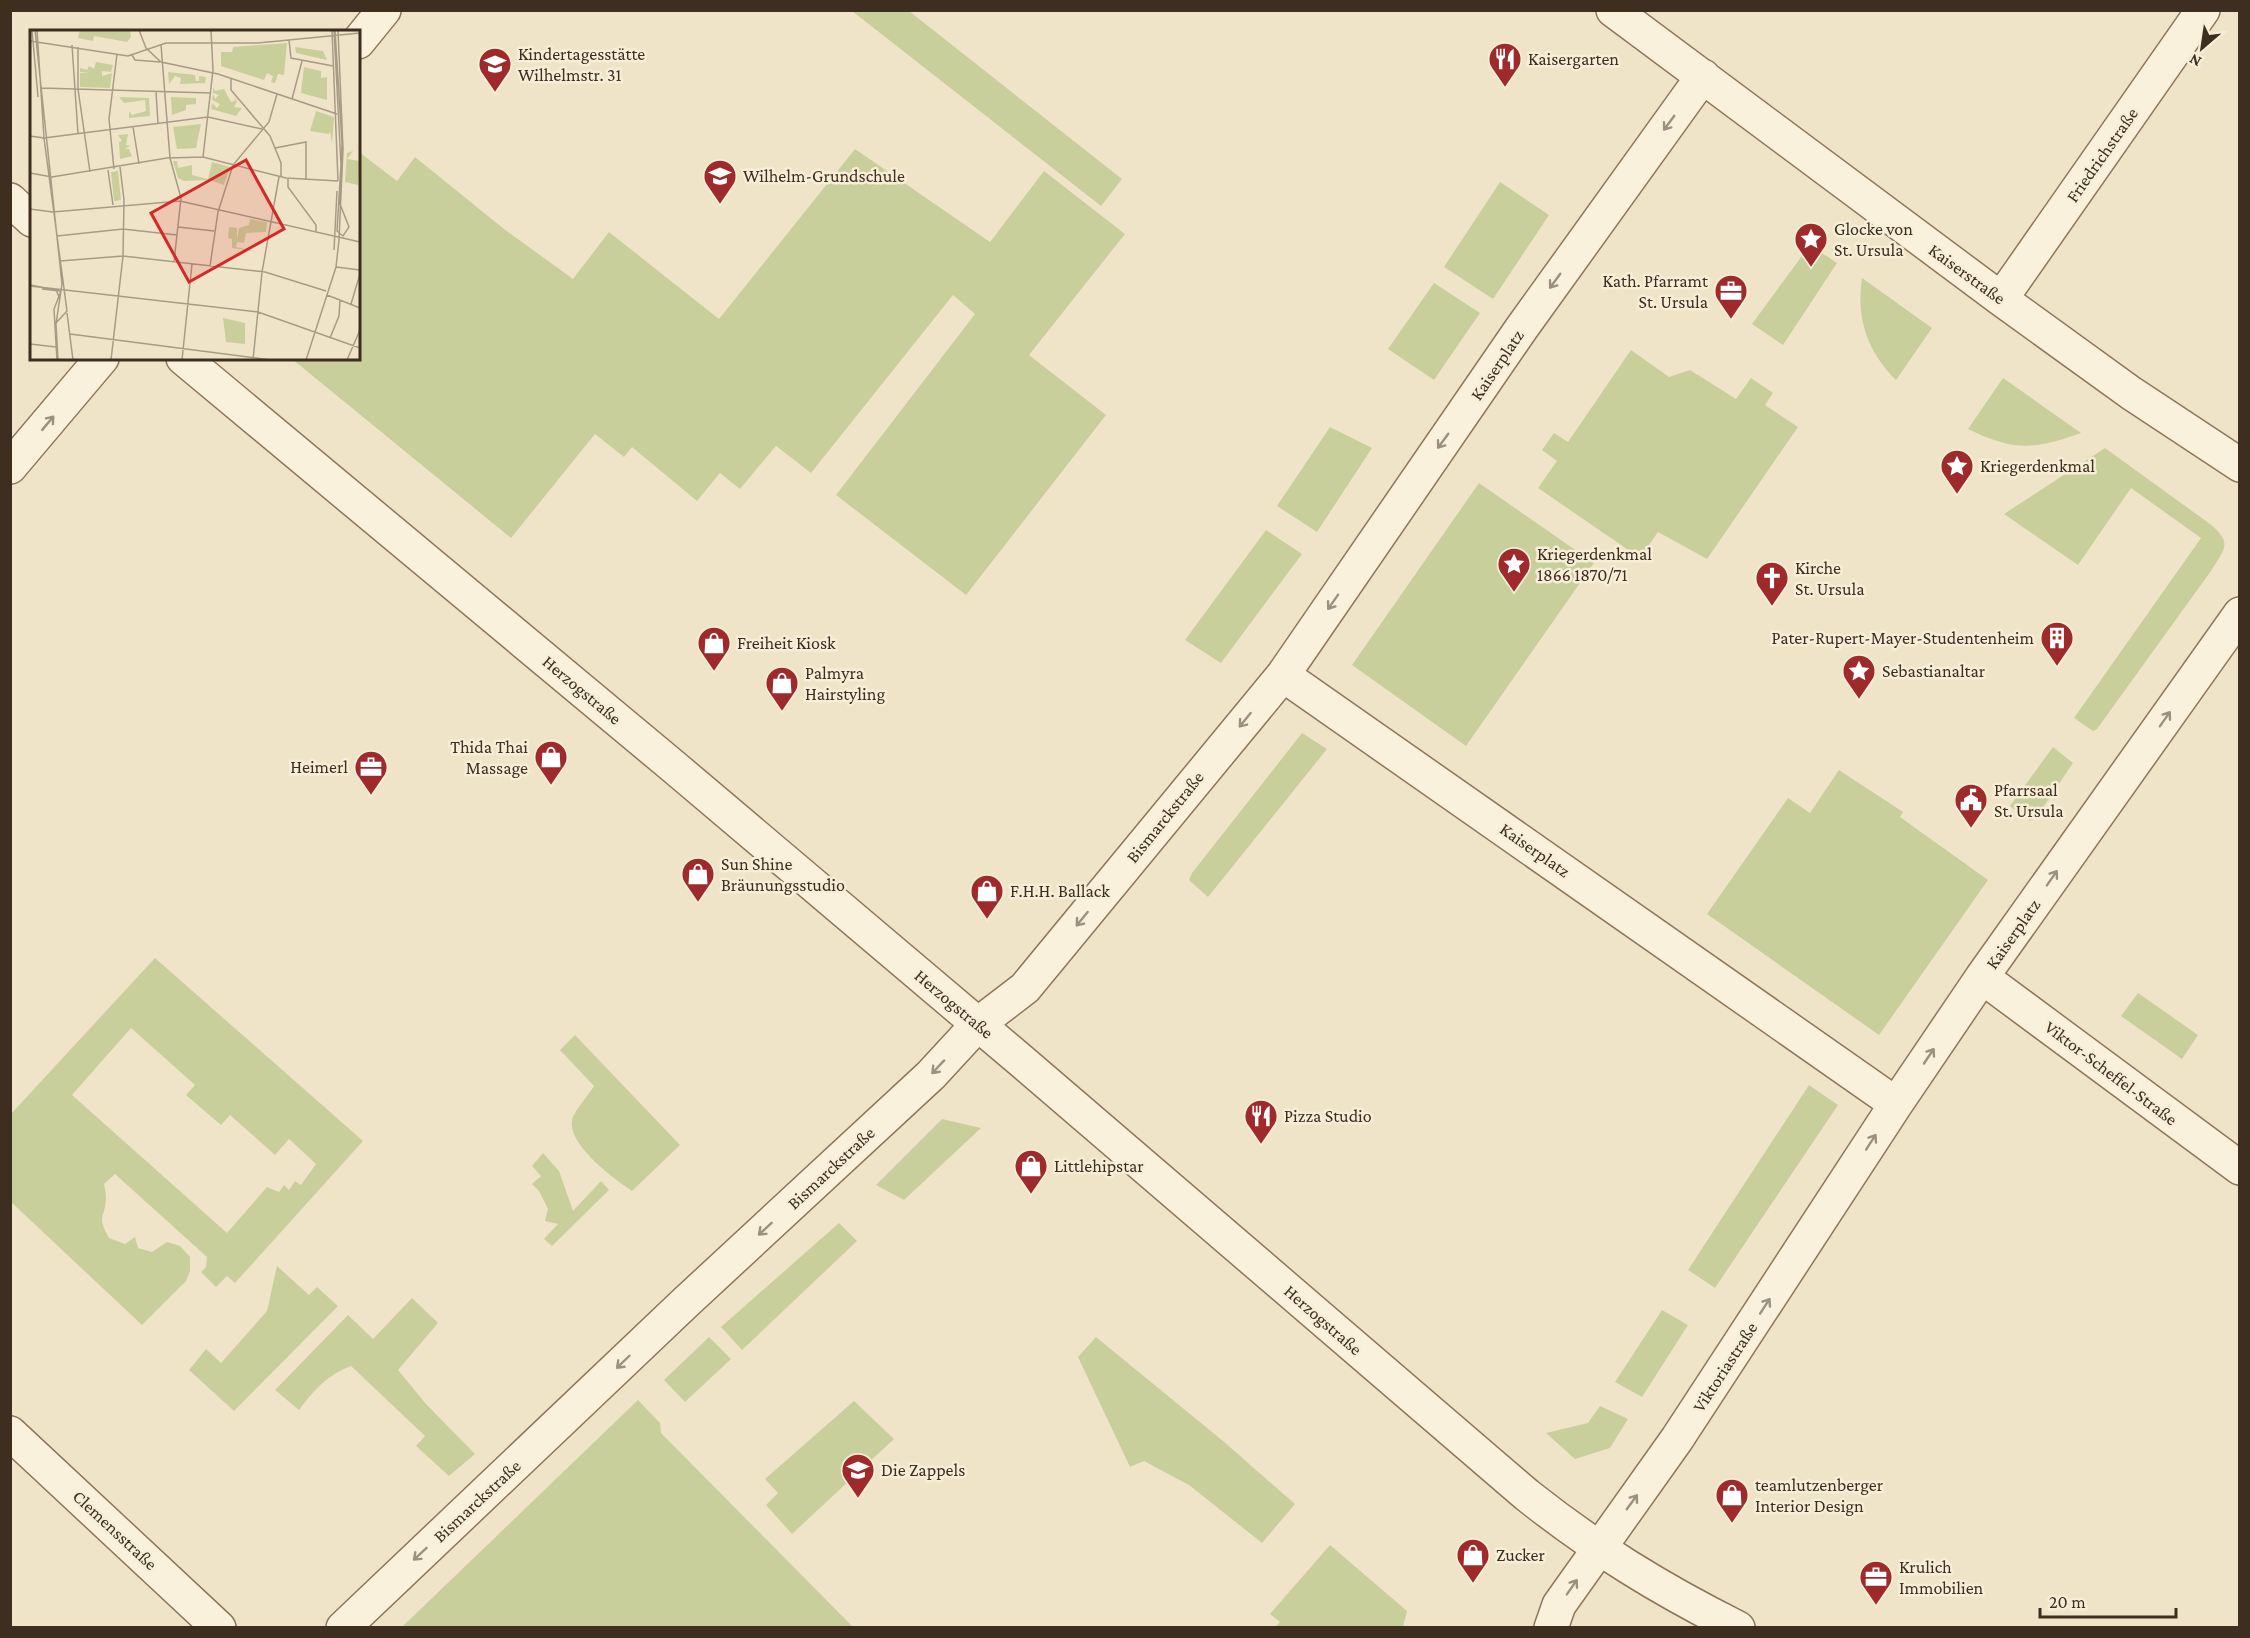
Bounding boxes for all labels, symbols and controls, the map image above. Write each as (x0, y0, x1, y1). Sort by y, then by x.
north arrow (2172, 18, 2232, 78)
inset map (30, 30, 360, 360)
restaurant icon: Kaisergarten (1487, 41, 1523, 88)
place label: Kindertagesstätte Wilhelmstr. 31 (518, 44, 645, 85)
school or university icon: Kindertagesstätte Wilhelmstr. 31 (477, 46, 513, 93)
place label: Kaisergarten (1528, 49, 1619, 69)
text: N (2186, 51, 2204, 71)
street label: Friedrichstraße (2062, 104, 2142, 206)
one-way arrow (1663, 115, 1675, 131)
school or university icon: Wilhelm-Grundschule (702, 158, 738, 205)
place label: Wilhelm-Grundschule (743, 166, 905, 186)
place label: Glocke von St. Ursula (1834, 219, 1913, 260)
place icon: Glocke von St. Ursula (1793, 221, 1829, 268)
street label: Kaiserstraße (1925, 240, 2009, 309)
place label: Kath. Pfarramt St. Ursula (1602, 271, 1709, 312)
one-way arrow (1549, 273, 1562, 289)
office icon: Kath. Pfarramt St. Ursula (1713, 273, 1749, 320)
street label: Kaiserplatz (1466, 326, 1528, 404)
one-way arrow (41, 416, 55, 431)
one-way arrow (1437, 432, 1449, 448)
place icon: Kriegerdenkmal (1939, 448, 1975, 495)
place label: Kriegerdenkmal (1980, 456, 2095, 476)
place label: Kriegerdenkmal 1866 1870/71 (1537, 544, 1652, 585)
place icon: Kriegerdenkmal 1866 1870/71 (1496, 546, 1532, 593)
place label: Kirche St. Ursula (1795, 558, 1865, 599)
church icon: Kirche St. Ursula (1754, 560, 1790, 607)
one-way arrow (1327, 593, 1339, 609)
building icon: Pater-Rupert-Mayer-Studentenheim (2039, 620, 2075, 667)
shop icon: Freiheit Kiosk (696, 625, 732, 672)
place label: Pater-Rupert-Mayer-Studentenheim (1771, 628, 2035, 648)
place label: Freiheit Kiosk (737, 633, 836, 653)
street label: Herzogstraße (539, 651, 625, 729)
place icon: Sebastianaltar (1841, 653, 1877, 700)
place label: Sebastianaltar (1882, 661, 1986, 681)
place label: Palmyra Hairstyling (805, 663, 885, 704)
shop icon: Palmyra Hairstyling (764, 665, 800, 712)
one-way arrow (2159, 711, 2171, 727)
one-way arrow (1239, 712, 1252, 728)
place label: Thida Thai Massage (450, 737, 528, 778)
shop icon: Thida Thai Massage (533, 739, 569, 786)
office icon: Heimerl (353, 749, 389, 796)
place label: Heimerl (290, 757, 348, 777)
street label: Bismarckstraße (1122, 767, 1208, 867)
place label: Pfarrsaal St. Ursula (1994, 780, 2064, 821)
public building icon: Pfarrsaal St. Ursula (1953, 782, 1989, 829)
street label: Kaiserplatz (1496, 819, 1574, 882)
place label: Sun Shine Bräunungsstudio (721, 854, 845, 895)
shop icon: Sun Shine Bräunungsstudio (680, 856, 716, 903)
one-way arrow (2046, 871, 2058, 887)
shop icon: F.H.H. Ballack (969, 873, 1005, 920)
place label: F.H.H. Ballack (1010, 881, 1110, 901)
street label: Kaiserplatz (1982, 895, 2045, 973)
one-way arrow (1075, 911, 1088, 927)
street label: Herzogstraße (911, 965, 997, 1043)
street label: Viktor-Scheffel-Straße (2041, 1017, 2181, 1129)
one-way arrow (1923, 1048, 1935, 1065)
one-way arrow (931, 1059, 945, 1074)
restaurant icon: Pizza Studio (1243, 1098, 1279, 1145)
place label: Pizza Studio (1284, 1106, 1372, 1126)
street label: Bismarckstraße (783, 1123, 879, 1213)
one-way arrow (1866, 1134, 1878, 1151)
shop icon: Littlehipstar (1013, 1148, 1049, 1195)
place label: Littlehipstar (1054, 1156, 1144, 1176)
one-way arrow (758, 1222, 773, 1236)
street label: Herzogstraße (1280, 1281, 1366, 1359)
one-way arrow (1759, 1297, 1772, 1314)
street label: Viktoriastraße (1689, 1318, 1761, 1416)
one-way arrow (616, 1355, 631, 1369)
school or university icon: Die Zappels (840, 1452, 876, 1499)
street label: Bismarckstraße (429, 1456, 525, 1546)
place label: Die Zappels (881, 1460, 965, 1480)
place label: teamlutzenberger Interior Design (1755, 1475, 1884, 1516)
shop icon: teamlutzenberger Interior Design (1714, 1477, 1750, 1524)
street label: Clemensstraße (69, 1486, 161, 1574)
one-way arrow (1626, 1494, 1638, 1510)
shop icon: Zucker (1455, 1537, 1491, 1584)
place label: Zucker (1496, 1545, 1546, 1565)
one-way arrow (413, 1547, 428, 1561)
place label: Krulich Immobilien (1899, 1557, 1984, 1598)
office icon: Krulich Immobilien (1858, 1559, 1894, 1606)
one-way arrow (1566, 1579, 1578, 1596)
scale bar (2040, 1581, 2176, 1619)
text: 20 m (2049, 1592, 2086, 1612)

